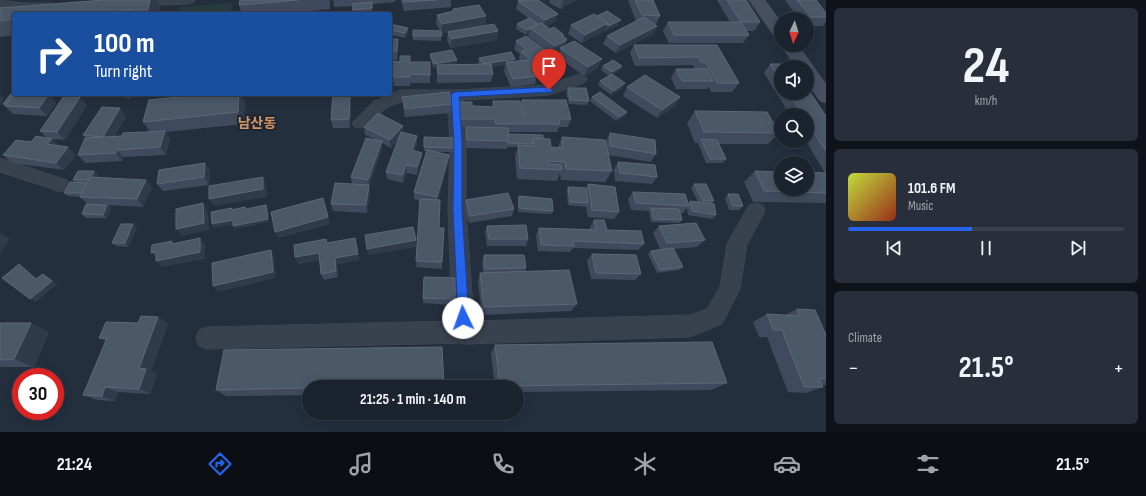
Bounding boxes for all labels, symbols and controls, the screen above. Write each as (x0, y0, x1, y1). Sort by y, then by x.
north arrow (774, 12, 814, 52)
map controls (774, 12, 814, 196)
text: 100 m (94, 27, 155, 60)
icon: right (28, 28, 80, 80)
text: 24 (963, 35, 1009, 98)
pin (532, 49, 566, 90)
icon: arrive (538, 55, 560, 77)
button: sound (774, 60, 814, 100)
text: Turn right (94, 61, 152, 82)
text: km/h (975, 93, 997, 109)
button: search (774, 108, 814, 148)
district label: 남산동 (238, 115, 276, 132)
button: layers (774, 156, 814, 196)
text: 101.6 FM (908, 179, 956, 198)
text: Music (908, 198, 933, 214)
icon: previous (883, 237, 905, 259)
icon: pause (975, 237, 997, 259)
icon: next (1067, 237, 1089, 259)
position arrow (442, 297, 484, 339)
text: Climate (848, 330, 882, 346)
text: 21.5° (958, 350, 1014, 386)
text: − (848, 355, 859, 382)
text: + (1113, 355, 1124, 382)
speed limit sign: 30 (12, 368, 64, 420)
text: 21:25 · 1 min · 140 m (360, 390, 466, 409)
icon: directions (206, 450, 234, 478)
icon: music (347, 450, 375, 478)
icon: phone (489, 450, 517, 478)
icon: climate (631, 450, 659, 478)
icon: car (773, 450, 801, 478)
icon: filters (914, 450, 942, 478)
text: 21:24 (57, 454, 92, 475)
text: 21.5° (1056, 454, 1089, 475)

